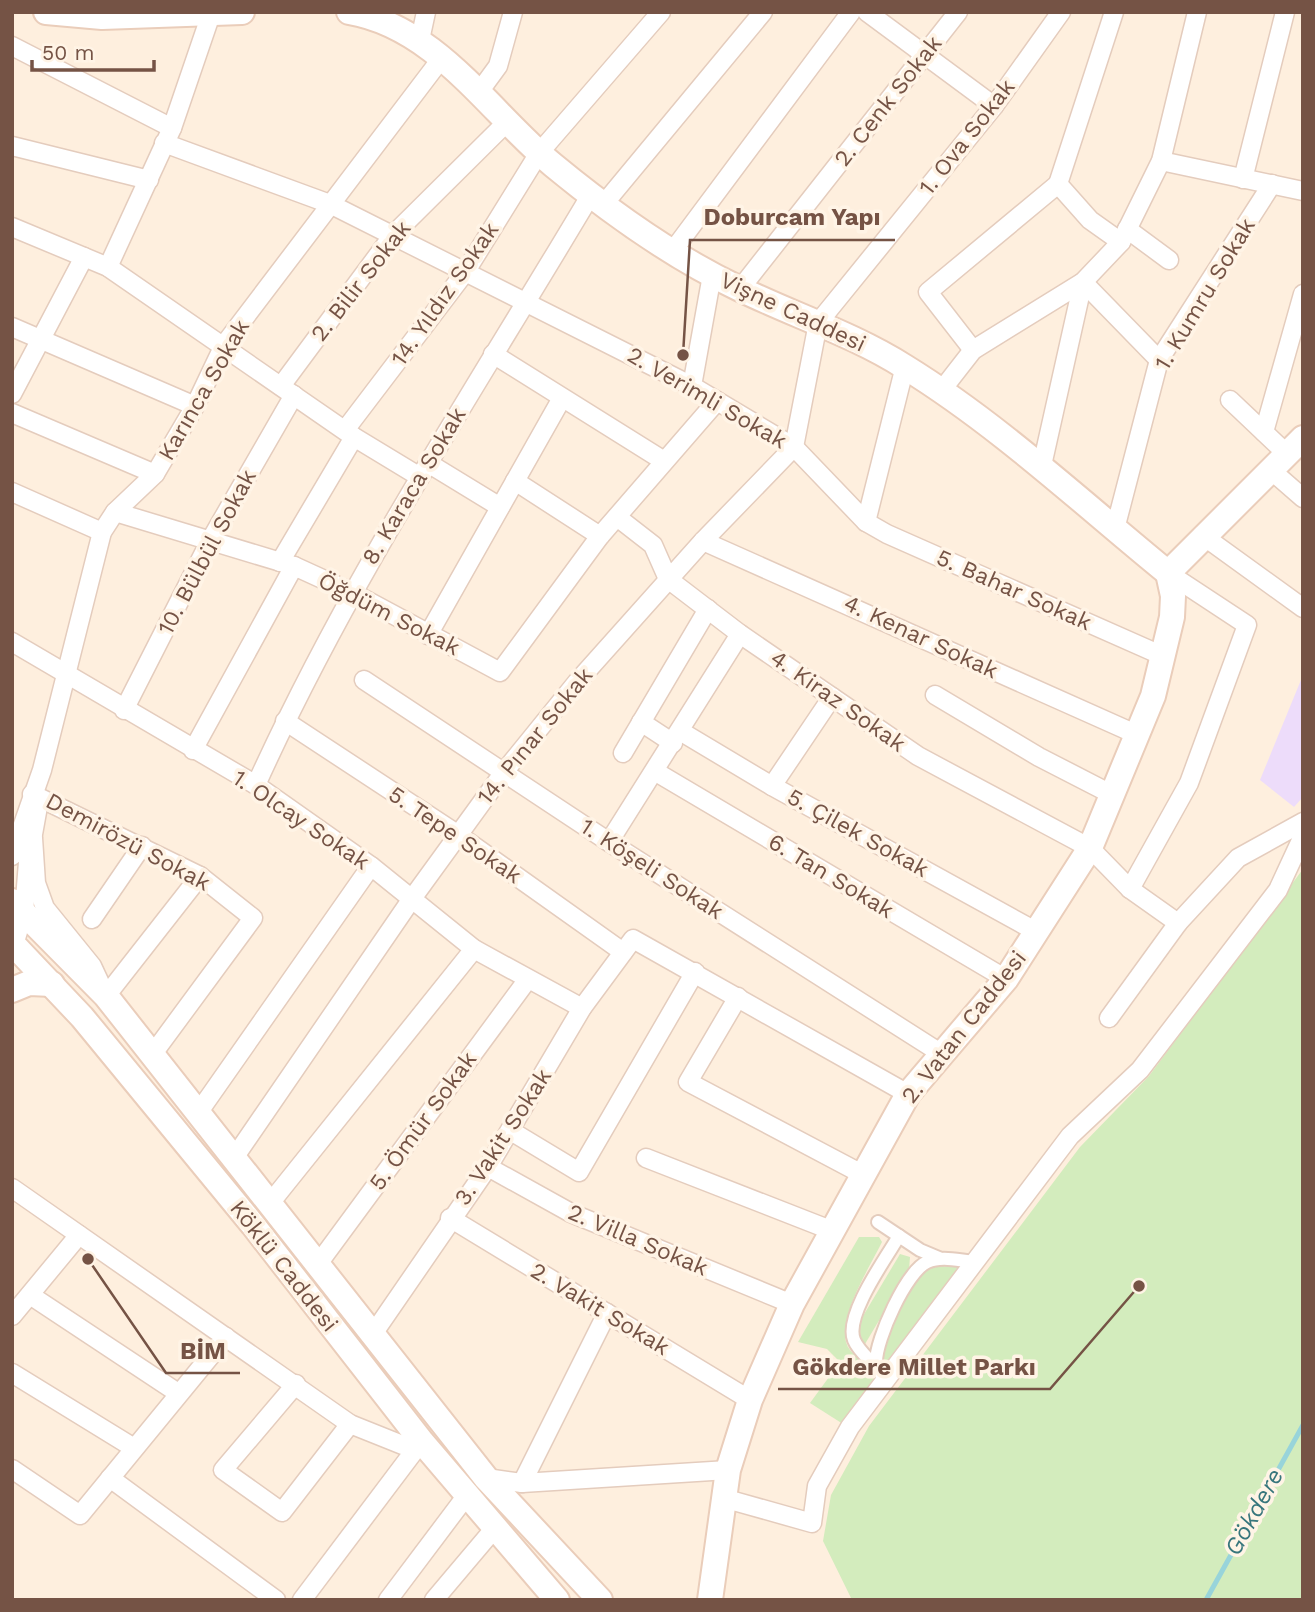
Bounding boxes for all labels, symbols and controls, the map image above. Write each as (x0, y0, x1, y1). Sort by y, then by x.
scale bar (32, 28, 154, 72)
street label: 2. Cenk Sokak (829, 30, 947, 172)
text: 50 m (42, 40, 94, 65)
street label: 1. Ova Sokak (913, 74, 1021, 200)
callout: Doburcam Yapı (690, 195, 895, 240)
text: Doburcam Yapı (703, 203, 881, 231)
street label: 1. Kumru Sokak (1149, 213, 1261, 375)
street label: 2. Bilir Sokak (305, 215, 417, 347)
street label: 14. Yıldız Sokak (386, 217, 504, 371)
street label: Vişne Caddesi (716, 266, 870, 358)
street label: Karınca Sokak (153, 315, 255, 465)
street label: 2. Verimli Sokak (623, 341, 791, 455)
street label: 8. Karaca Sokak (356, 402, 472, 570)
street label: 10. Bülbül Sokak (152, 465, 262, 639)
street label: 5. Bahar Sokak (932, 544, 1096, 636)
street label: Öğdüm Sokak (314, 567, 464, 661)
street label: 4. Kenar Sokak (840, 590, 1002, 684)
street label: 4. Kiraz Sokak (765, 644, 911, 758)
street label: 14. Pınar Sokak (472, 662, 598, 810)
street label: 1. Olcay Sokak (228, 764, 374, 876)
street label: 5. Tepe Sokak (383, 781, 527, 889)
street label: 5. Çilek Sokak (783, 783, 933, 883)
street label: Demirözü Sokak (41, 787, 215, 897)
street label: 1. Köşeli Sokak (576, 813, 728, 925)
street label: 6. Tan Sokak (763, 828, 899, 924)
street label: 2. Vatan Caddesi (896, 945, 1032, 1109)
street label: 5. Ömür Sokak (364, 1046, 482, 1196)
street label: 3. Vakit Sokak (449, 1064, 557, 1210)
street label: Köklü Caddesi (224, 1195, 344, 1337)
street label: 2. Villa Sokak (564, 1198, 712, 1282)
street label: 2. Vakit Sokak (526, 1257, 674, 1361)
callout: BİM (166, 1328, 240, 1373)
text: BİM (180, 1337, 226, 1365)
callout: Gökdere Millet Parkı (778, 1344, 1050, 1389)
text: Gökdere Millet Parkı (792, 1353, 1036, 1381)
water label: Gökdere (1219, 1464, 1289, 1560)

